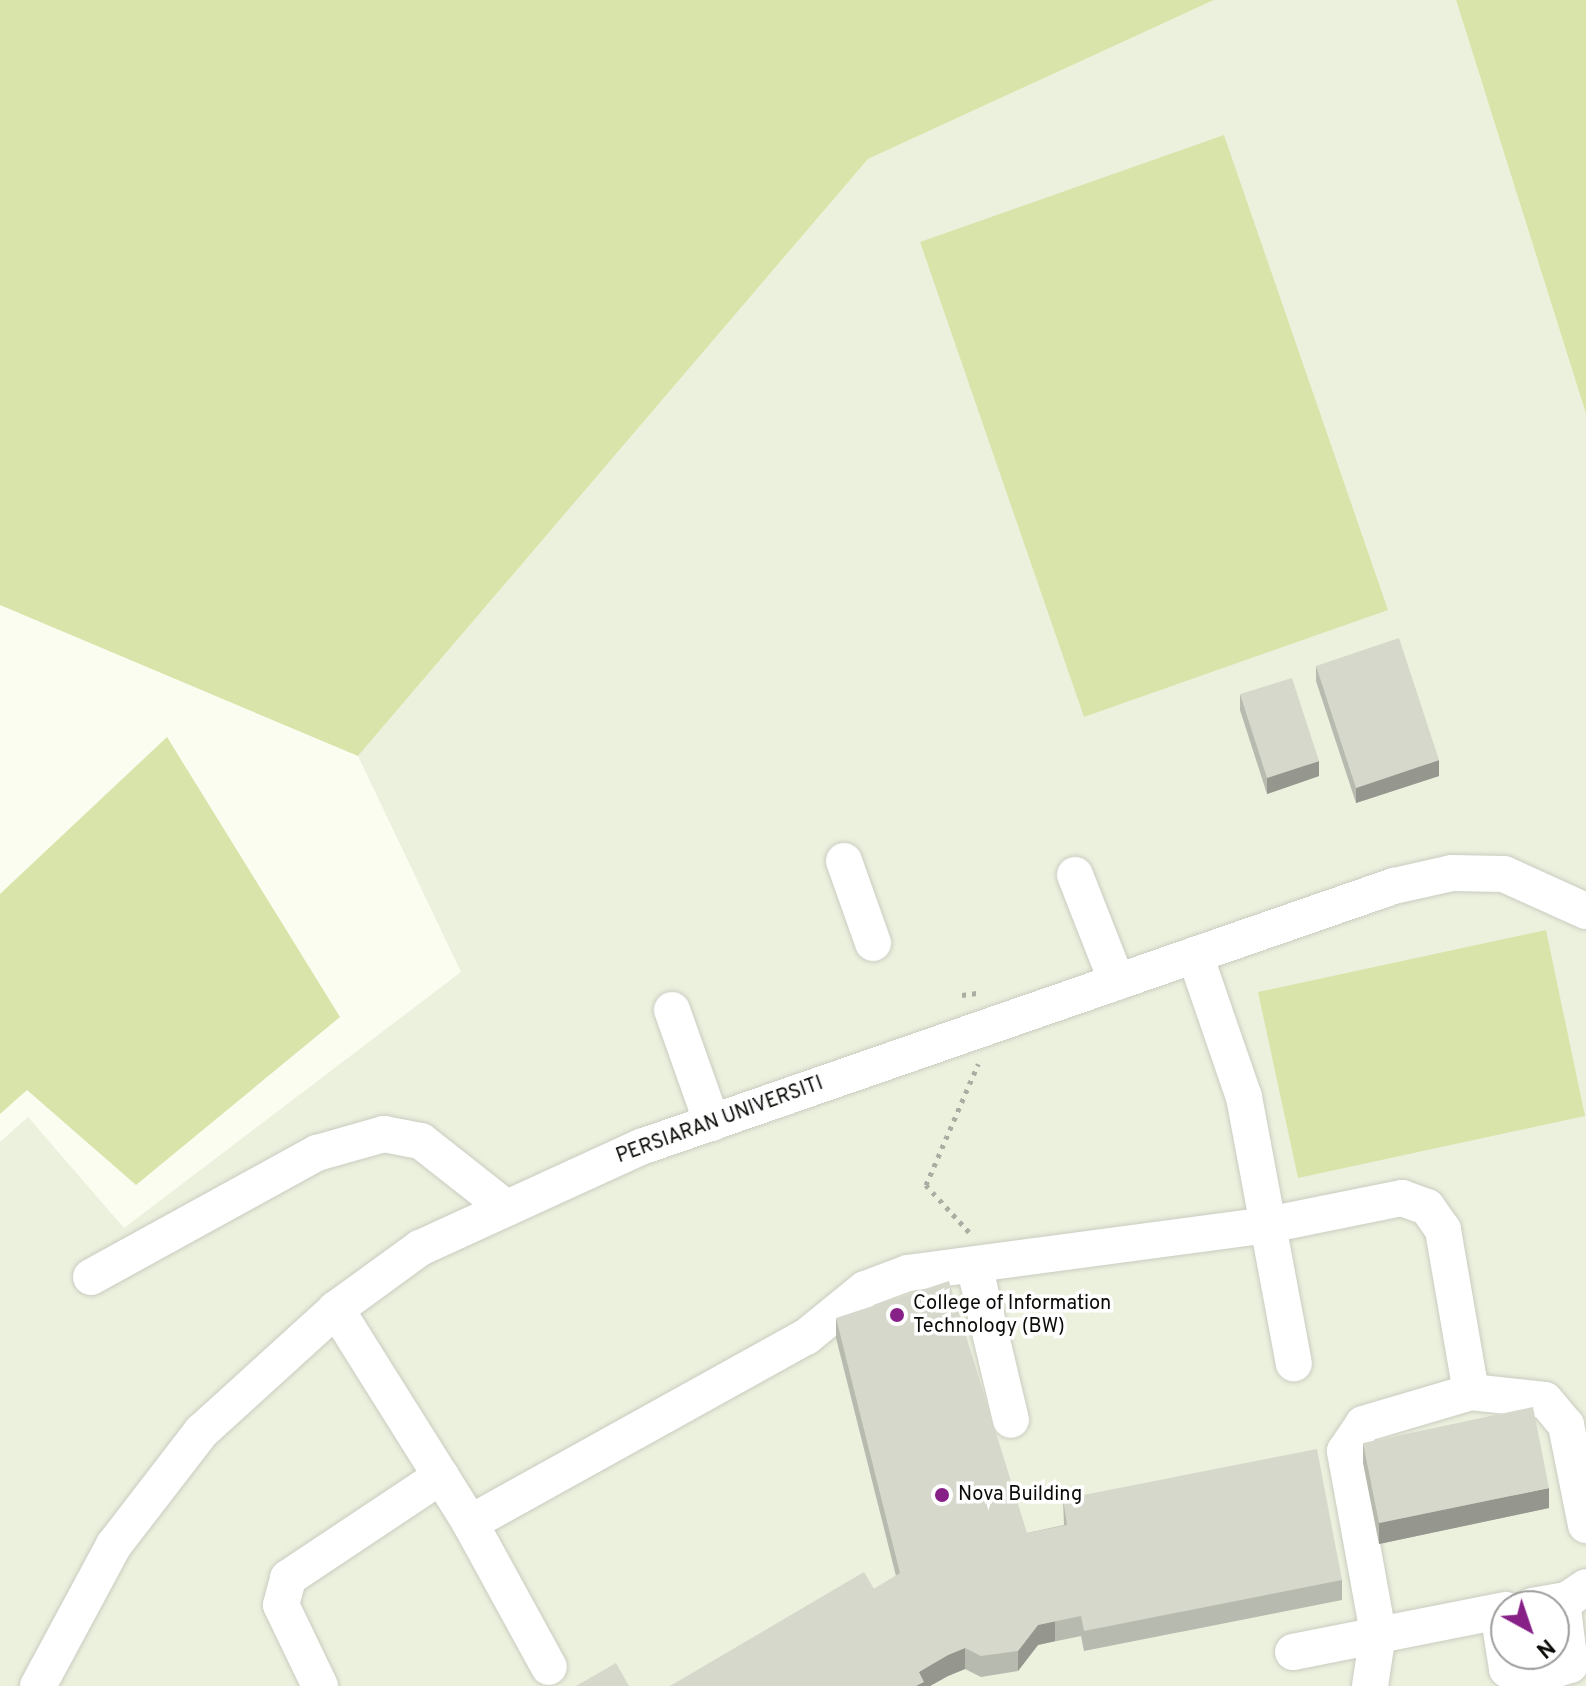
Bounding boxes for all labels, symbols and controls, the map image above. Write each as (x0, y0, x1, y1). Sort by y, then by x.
street label: PERSIARAN UNIVERSITI (613, 1072, 827, 1170)
place label: College of Information Technology (BW) (913, 1292, 1111, 1339)
marker: College of Information Technology (BW) (888, 1306, 906, 1324)
place label: Nova Building (958, 1483, 1082, 1507)
marker: Nova Building (933, 1486, 951, 1504)
north arrow (1490, 1590, 1570, 1670)
text: N (1530, 1632, 1559, 1663)

